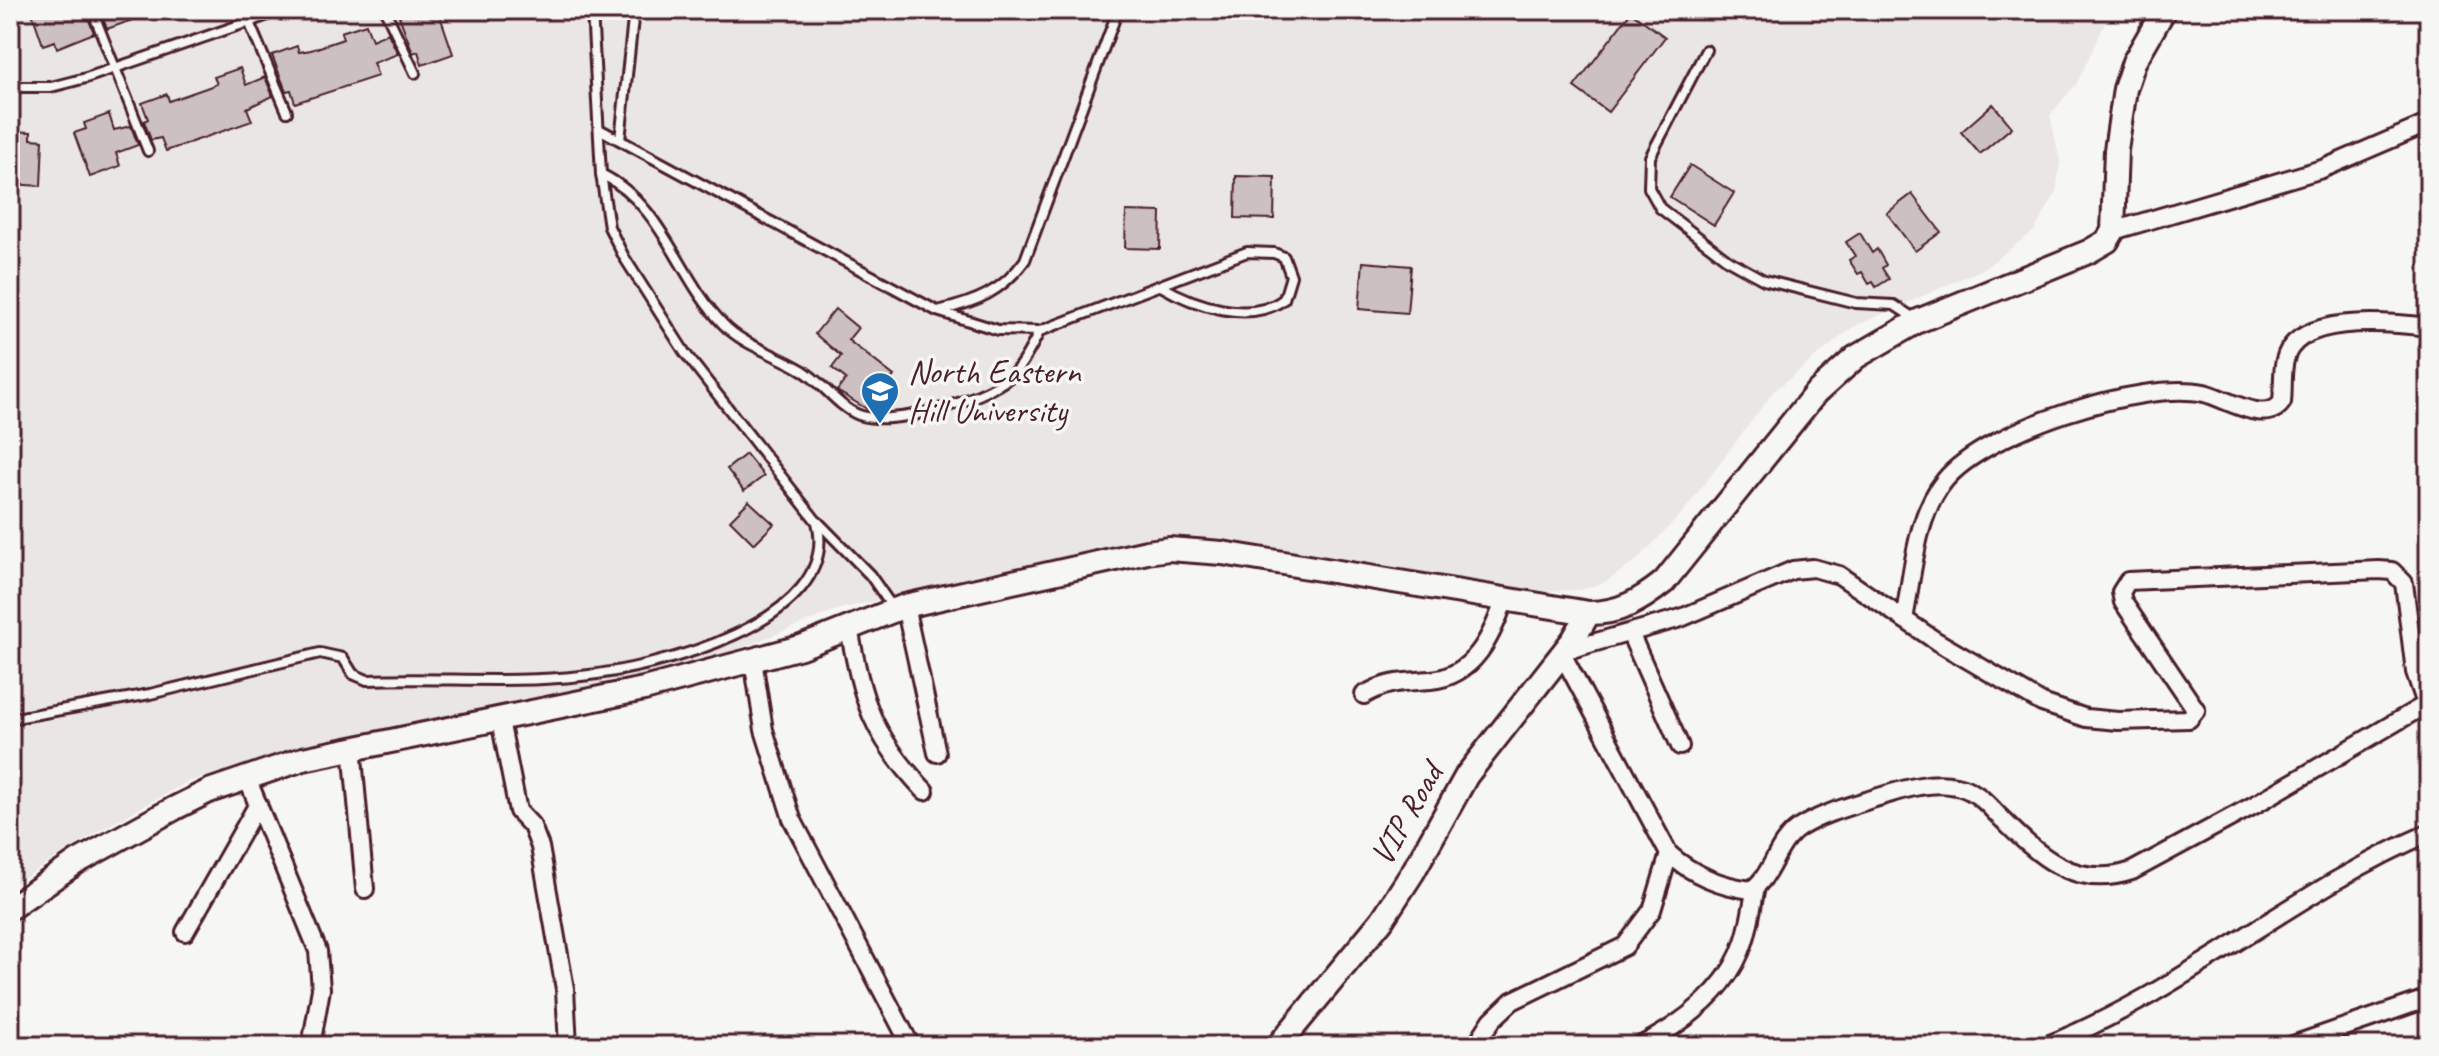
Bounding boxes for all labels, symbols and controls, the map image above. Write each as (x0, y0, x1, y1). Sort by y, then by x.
place label: North Eastern Hill University (908, 350, 1082, 432)
school or university icon: North Eastern Hill University (859, 370, 901, 425)
street label: VIP Road (1360, 752, 1454, 872)

